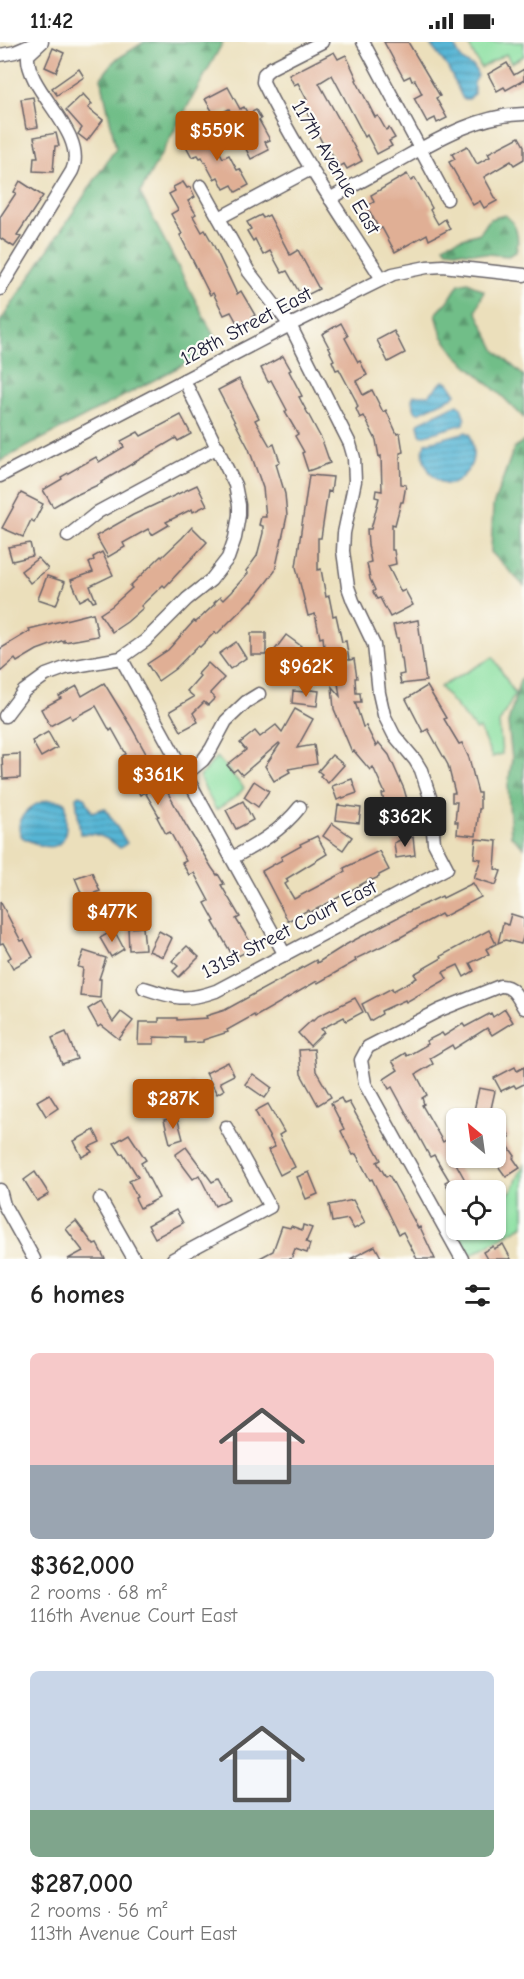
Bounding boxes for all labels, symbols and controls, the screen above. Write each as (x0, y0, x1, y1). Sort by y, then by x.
text: 11:42 (30, 8, 73, 34)
street label: 117th Avenue East (287, 96, 386, 239)
pin: $559K (175, 111, 259, 162)
text: $559K (190, 119, 245, 142)
street label: 128th Street East (177, 281, 317, 370)
pin: $962K (264, 647, 348, 698)
text: $962K (279, 655, 333, 678)
pin: $361K (116, 755, 200, 806)
text: $361K (132, 763, 184, 786)
pin: $362K (363, 797, 447, 848)
text: $362K (378, 805, 432, 828)
street label: 131st Street Court East (198, 874, 381, 983)
pin: $477K (70, 892, 154, 943)
text: $477K (87, 900, 137, 923)
pin: $287K (131, 1079, 215, 1130)
text: $287K (147, 1087, 199, 1110)
north arrow (446, 1108, 506, 1168)
map controls (446, 1108, 506, 1240)
button: locate (446, 1180, 506, 1240)
icon: filters (461, 1279, 494, 1312)
text: 6 homes (30, 1280, 125, 1310)
icon: home (208, 1392, 316, 1500)
text: $362,000 (30, 1551, 135, 1581)
text: 2 rooms · 68 m² (30, 1581, 167, 1604)
text: 116th Avenue Court East (30, 1604, 237, 1627)
icon: home (208, 1710, 316, 1818)
text: $287,000 (30, 1869, 133, 1899)
text: 2 rooms · 56 m² (30, 1899, 168, 1922)
text: 113th Avenue Court East (30, 1922, 237, 1945)

